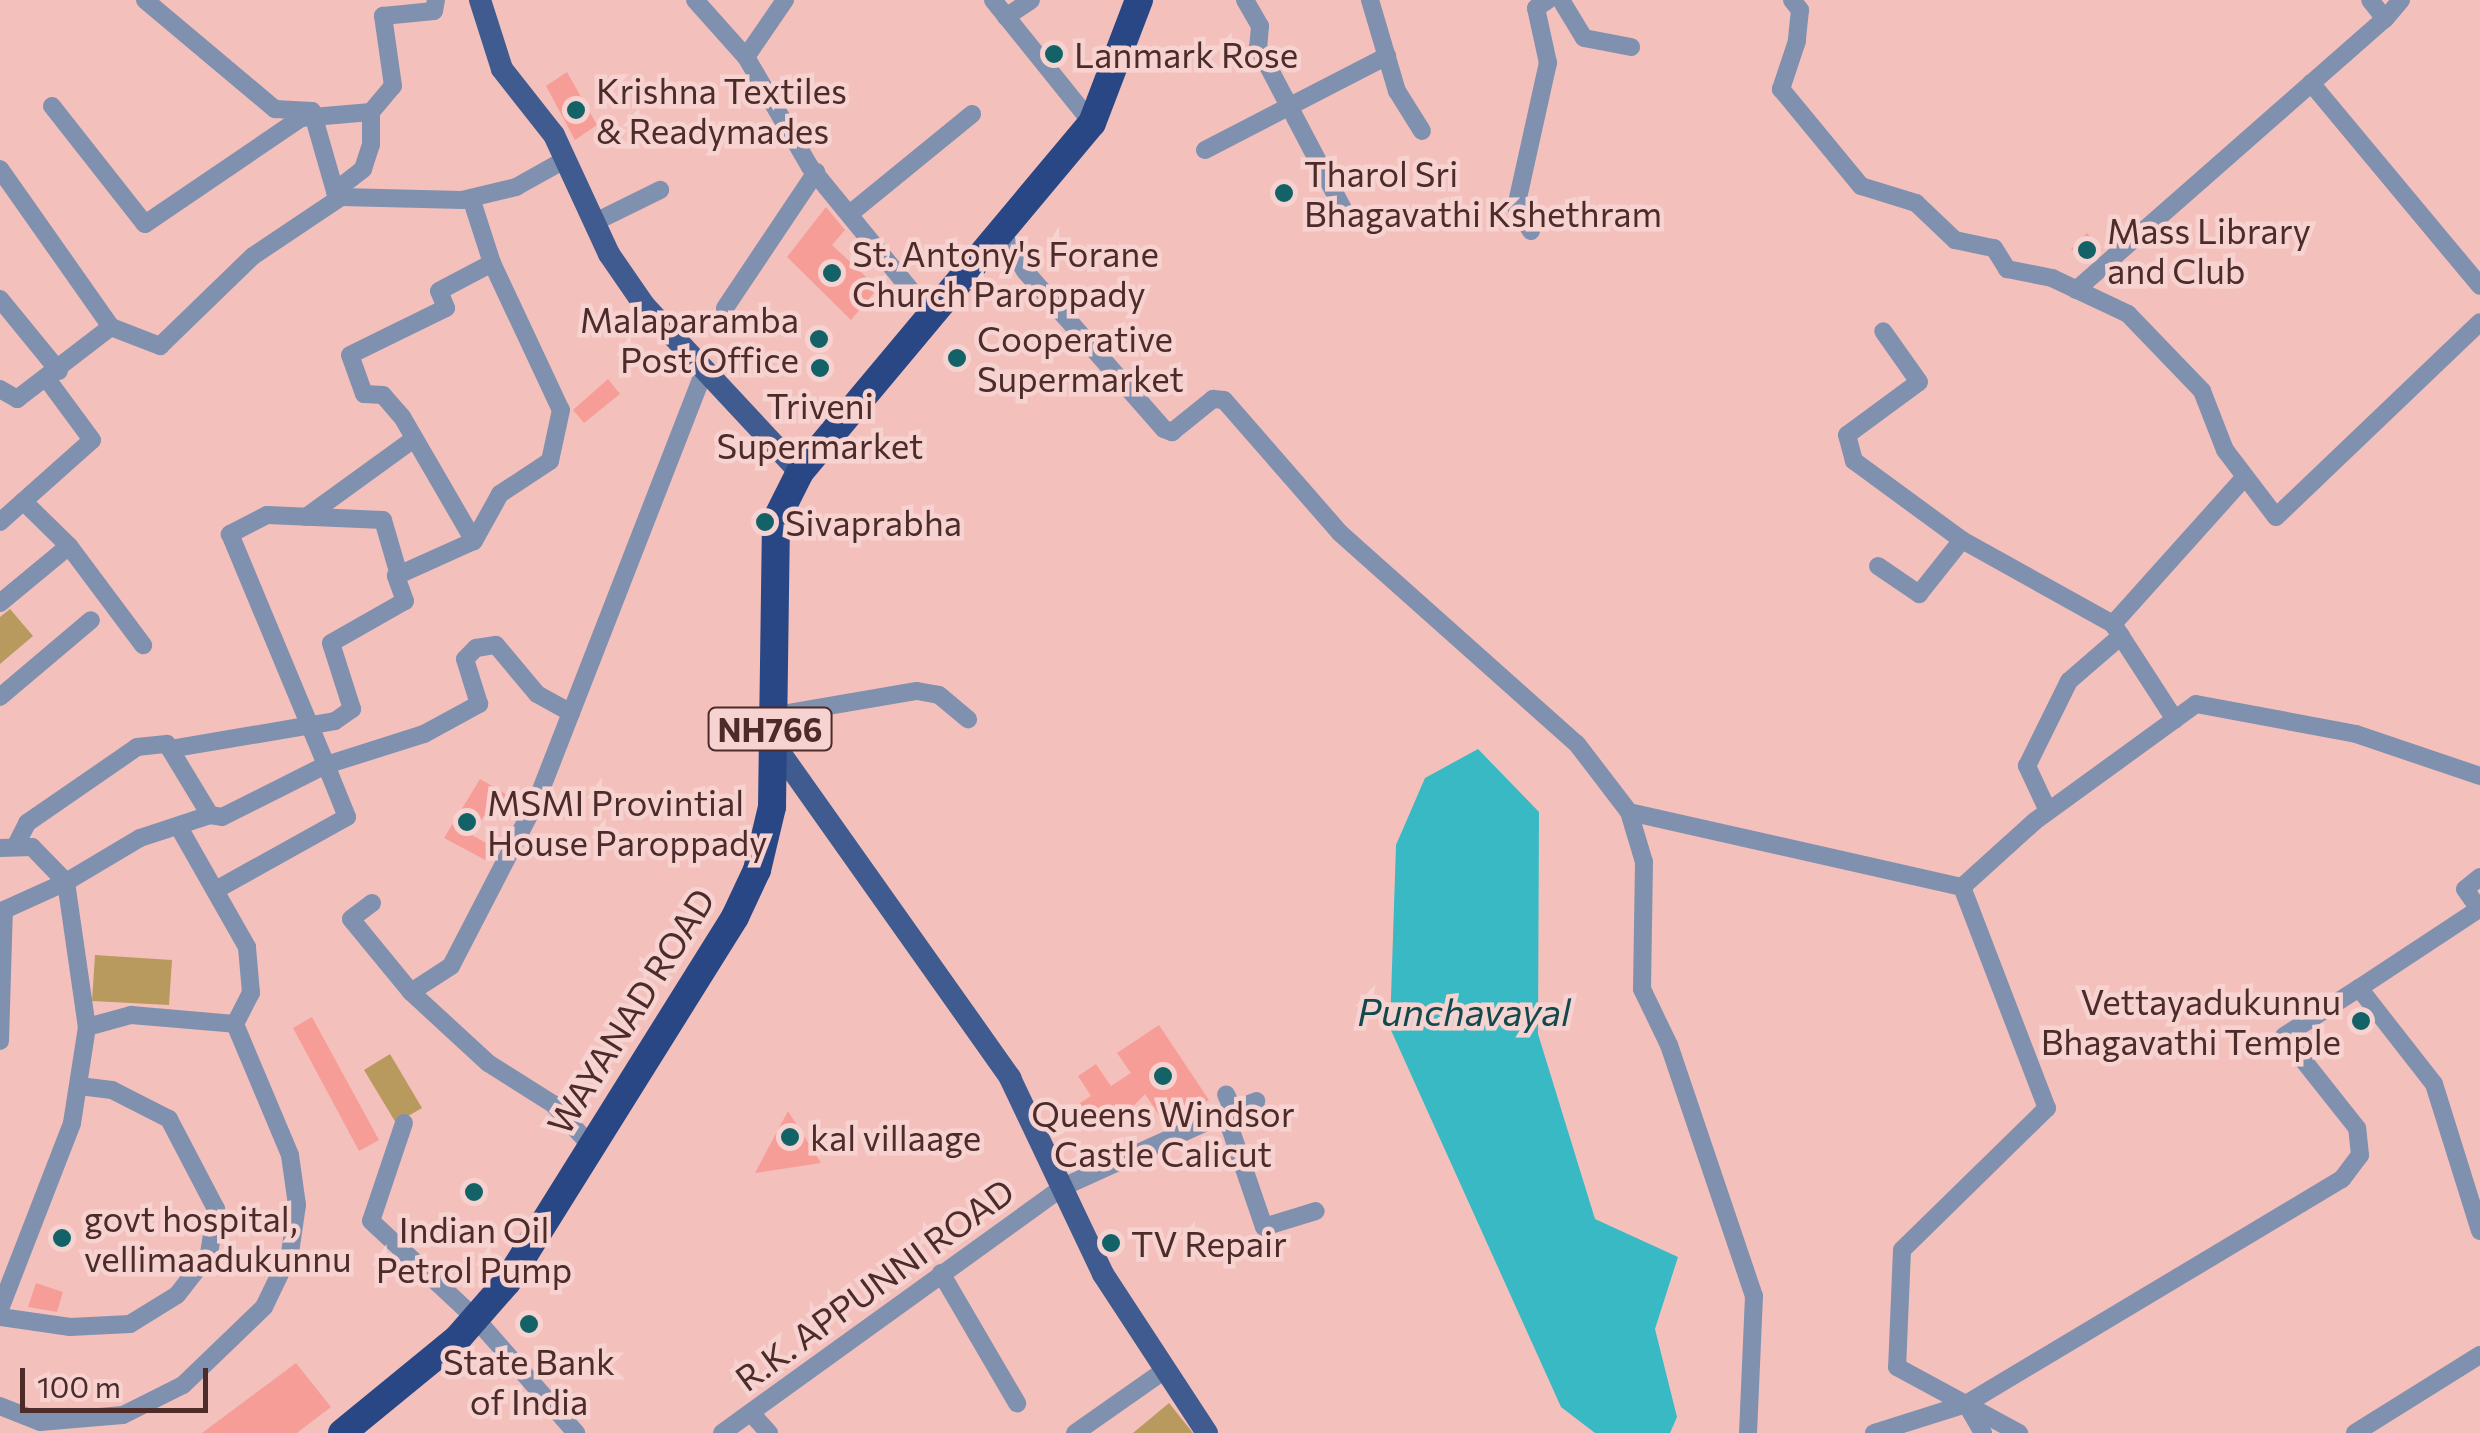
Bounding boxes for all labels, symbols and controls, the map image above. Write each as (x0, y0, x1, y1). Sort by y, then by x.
place label: Lanmark Rose (1074, 33, 1298, 75)
marker: Lanmark Rose (1043, 43, 1065, 65)
place label: Krishna Textiles & Readymades (596, 69, 847, 151)
marker: Krishna Textiles & Readymades (565, 99, 587, 121)
place label: Tharol Sri Bhagavathi Kshethram (1304, 152, 1662, 234)
marker: Tharol Sri Bhagavathi Kshethram (1273, 182, 1295, 204)
place label: Mass Library and Club (2107, 209, 2311, 291)
place label: St. Antony's Forane Church Paroppady (852, 232, 1159, 314)
marker: Mass Library and Club (2076, 239, 2098, 261)
marker: St. Antony's Forane Church Paroppady (821, 262, 843, 284)
place label: Malaparamba Post Office (580, 298, 799, 380)
place label: Cooperative Supermarket (977, 317, 1184, 399)
marker: Malaparamba Post Office (808, 328, 830, 350)
marker: Cooperative Supermarket (946, 347, 968, 369)
marker: Triveni Supermarket (809, 357, 831, 379)
place label: Triveni Supermarket (717, 384, 923, 466)
place label: Sivaprabha (785, 501, 962, 543)
marker: Sivaprabha (754, 511, 776, 533)
road number: NH766 (708, 702, 832, 756)
place label: MSMI Provintial House Paroppady (487, 781, 767, 863)
marker: MSMI Provintial House Paroppady (456, 811, 478, 833)
street label: WAYANAD ROAD (538, 881, 722, 1141)
place label: Vettayadukunnu Bhagavathi Temple (2041, 980, 2341, 1062)
water label: Punchavayal (1357, 988, 1571, 1034)
marker: Vettayadukunnu Bhagavathi Temple (2350, 1010, 2372, 1032)
marker: Queens Windsor Castle Calicut (1152, 1065, 1174, 1087)
place label: Queens Windsor Castle Calicut (1031, 1092, 1295, 1174)
place label: kal villaage (810, 1116, 981, 1158)
marker: kal villaage (779, 1126, 801, 1148)
street label: R.K. APPUNNI ROAD (727, 1169, 1021, 1399)
marker: Indian Oil Petrol Pump (463, 1181, 485, 1203)
place label: govt hospital, vellimaadukunnu (84, 1197, 352, 1279)
place label: Indian Oil Petrol Pump (376, 1208, 572, 1290)
place label: TV Repair (1131, 1222, 1287, 1264)
marker: govt hospital, vellimaadukunnu (49, 1225, 75, 1251)
marker: TV Repair (1100, 1232, 1122, 1254)
marker: State Bank of India (518, 1313, 540, 1335)
place label: State Bank of India (443, 1340, 615, 1422)
scale bar (25, 1348, 212, 1410)
text: 100 m (37, 1367, 121, 1404)

